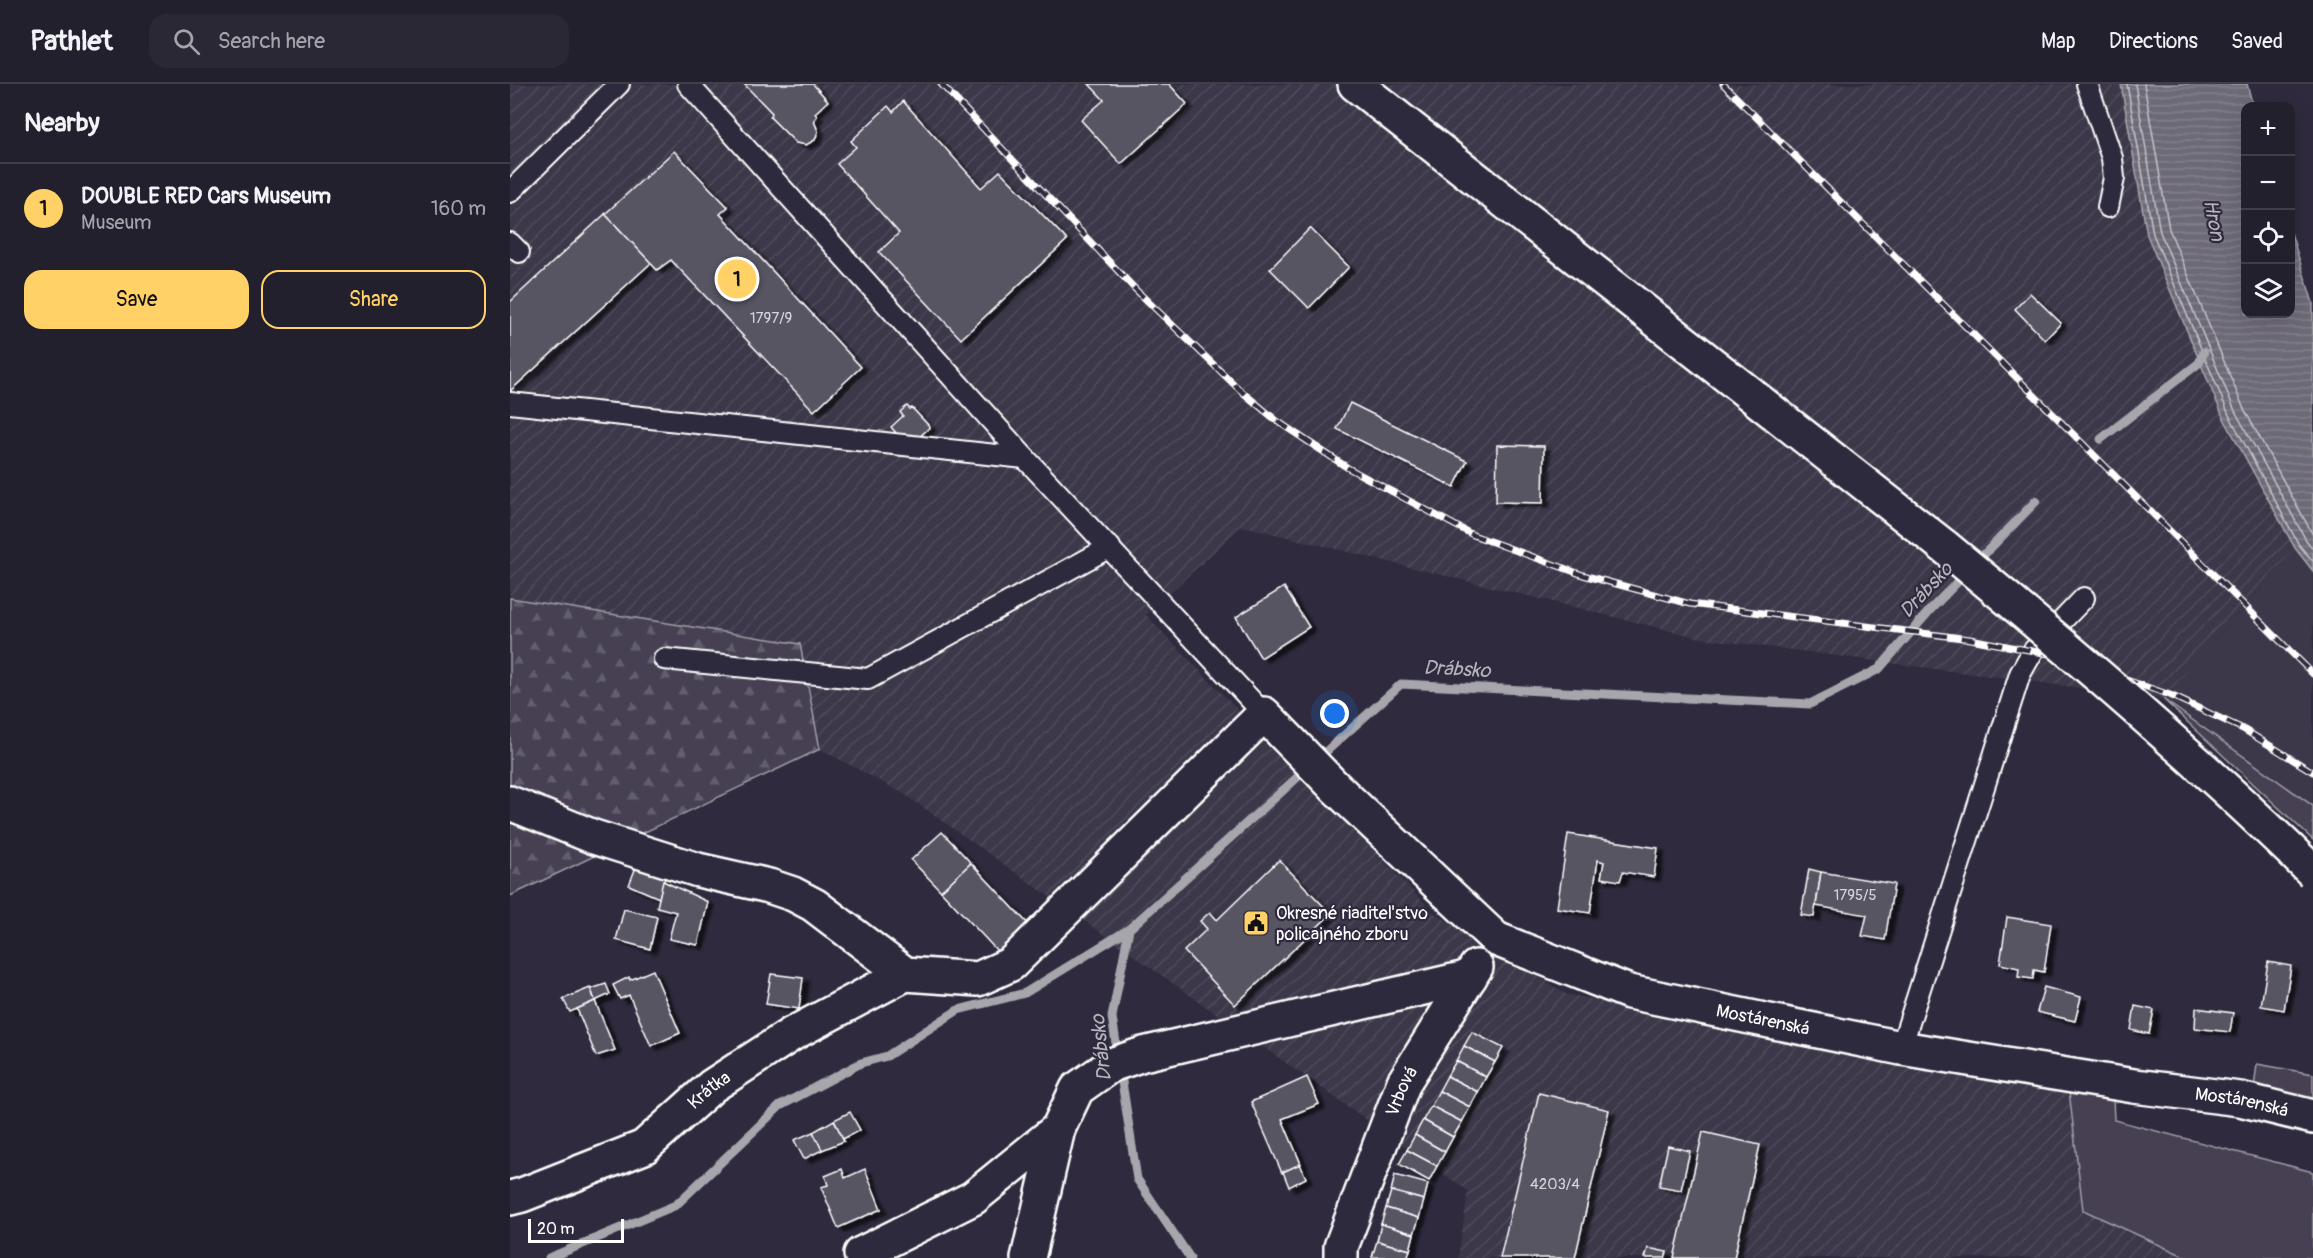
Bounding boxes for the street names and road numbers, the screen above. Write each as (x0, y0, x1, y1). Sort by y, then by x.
street label: Mostárenská (1714, 999, 1812, 1040)
street label: Vrbová (1381, 1062, 1423, 1120)
street label: Krátka (683, 1066, 735, 1114)
street label: Mostárenská (2194, 1082, 2291, 1122)

